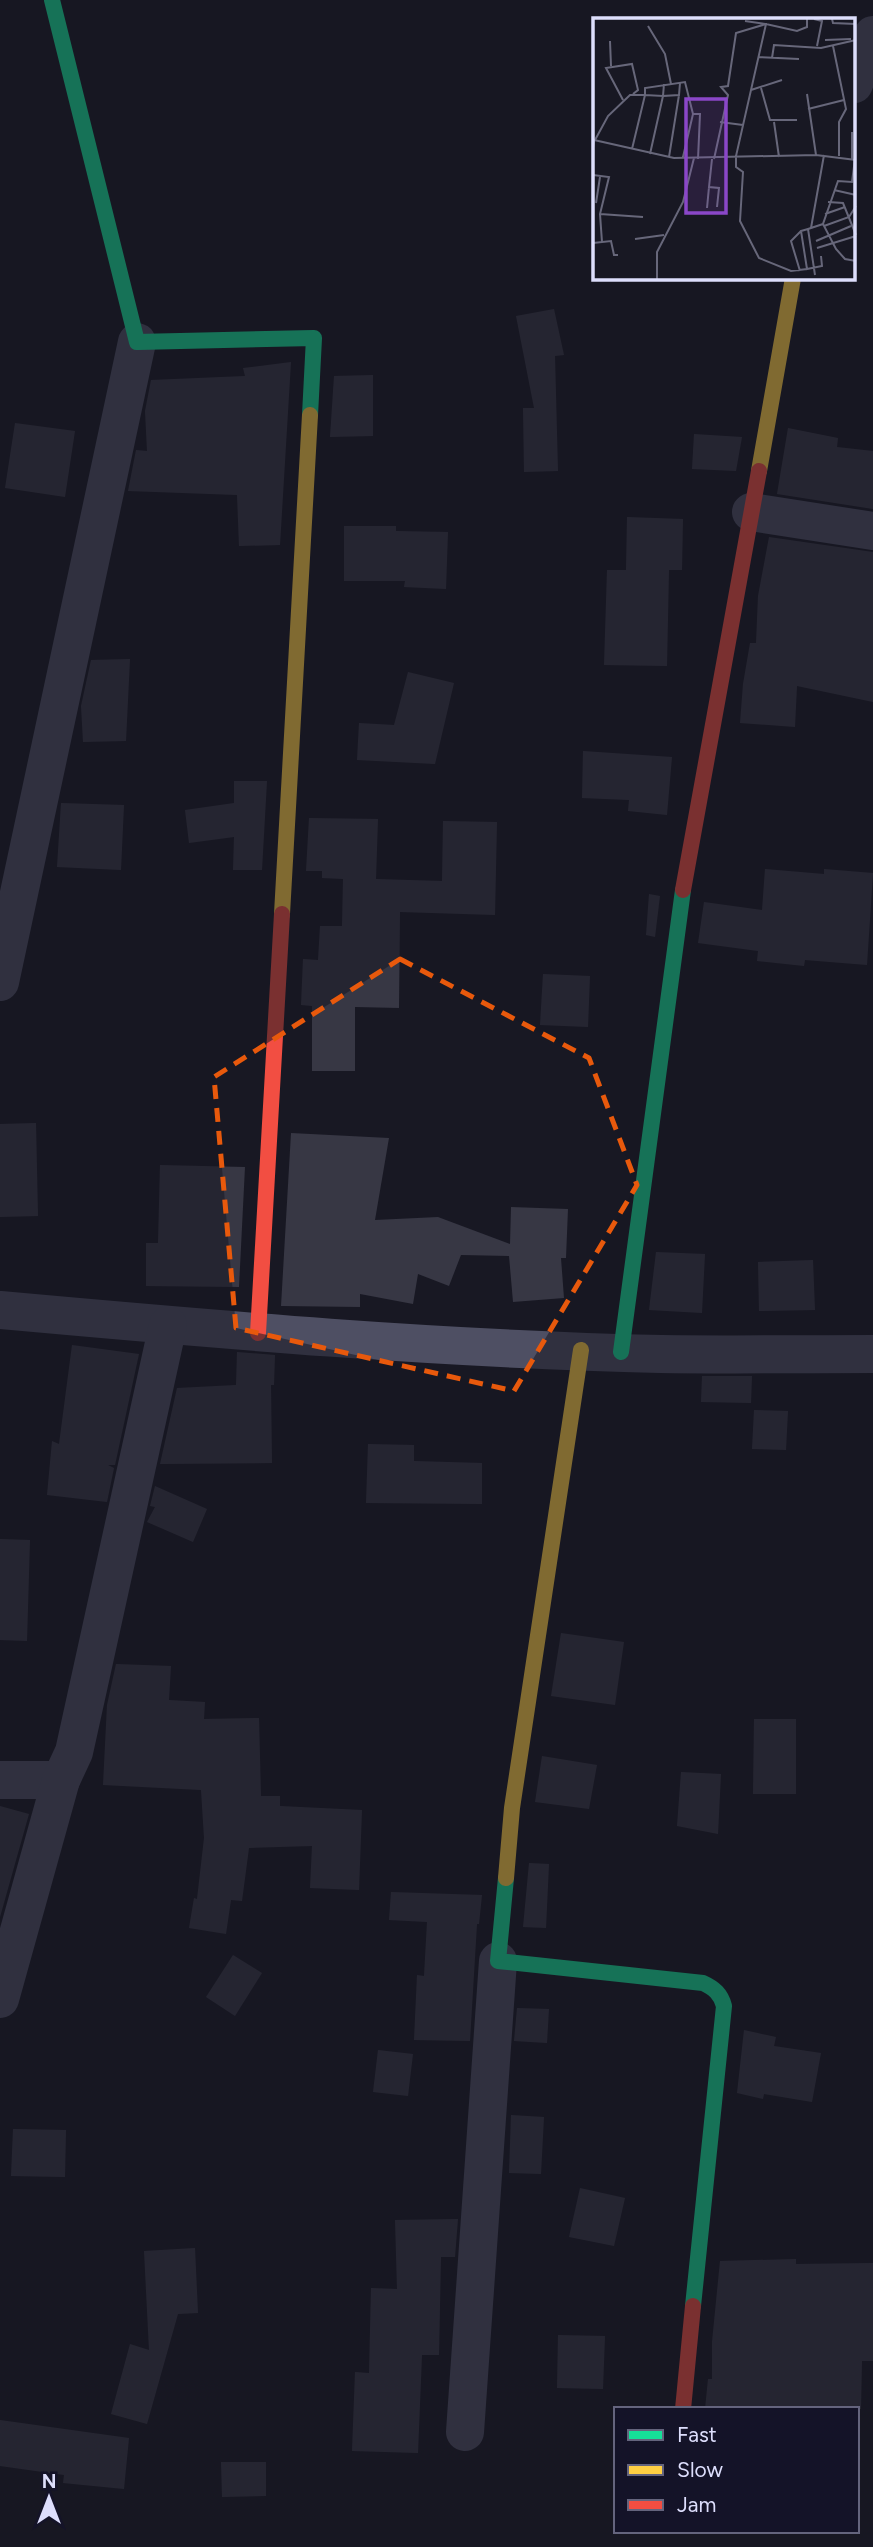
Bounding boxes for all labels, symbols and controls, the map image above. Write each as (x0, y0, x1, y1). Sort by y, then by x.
inset map (593, 18, 856, 280)
legend (614, 2407, 859, 2533)
text: Fast (677, 2422, 717, 2447)
text: Slow (677, 2457, 723, 2482)
north arrow (14, 2463, 84, 2533)
text: N (42, 2470, 56, 2493)
text: Jam (677, 2492, 716, 2517)

